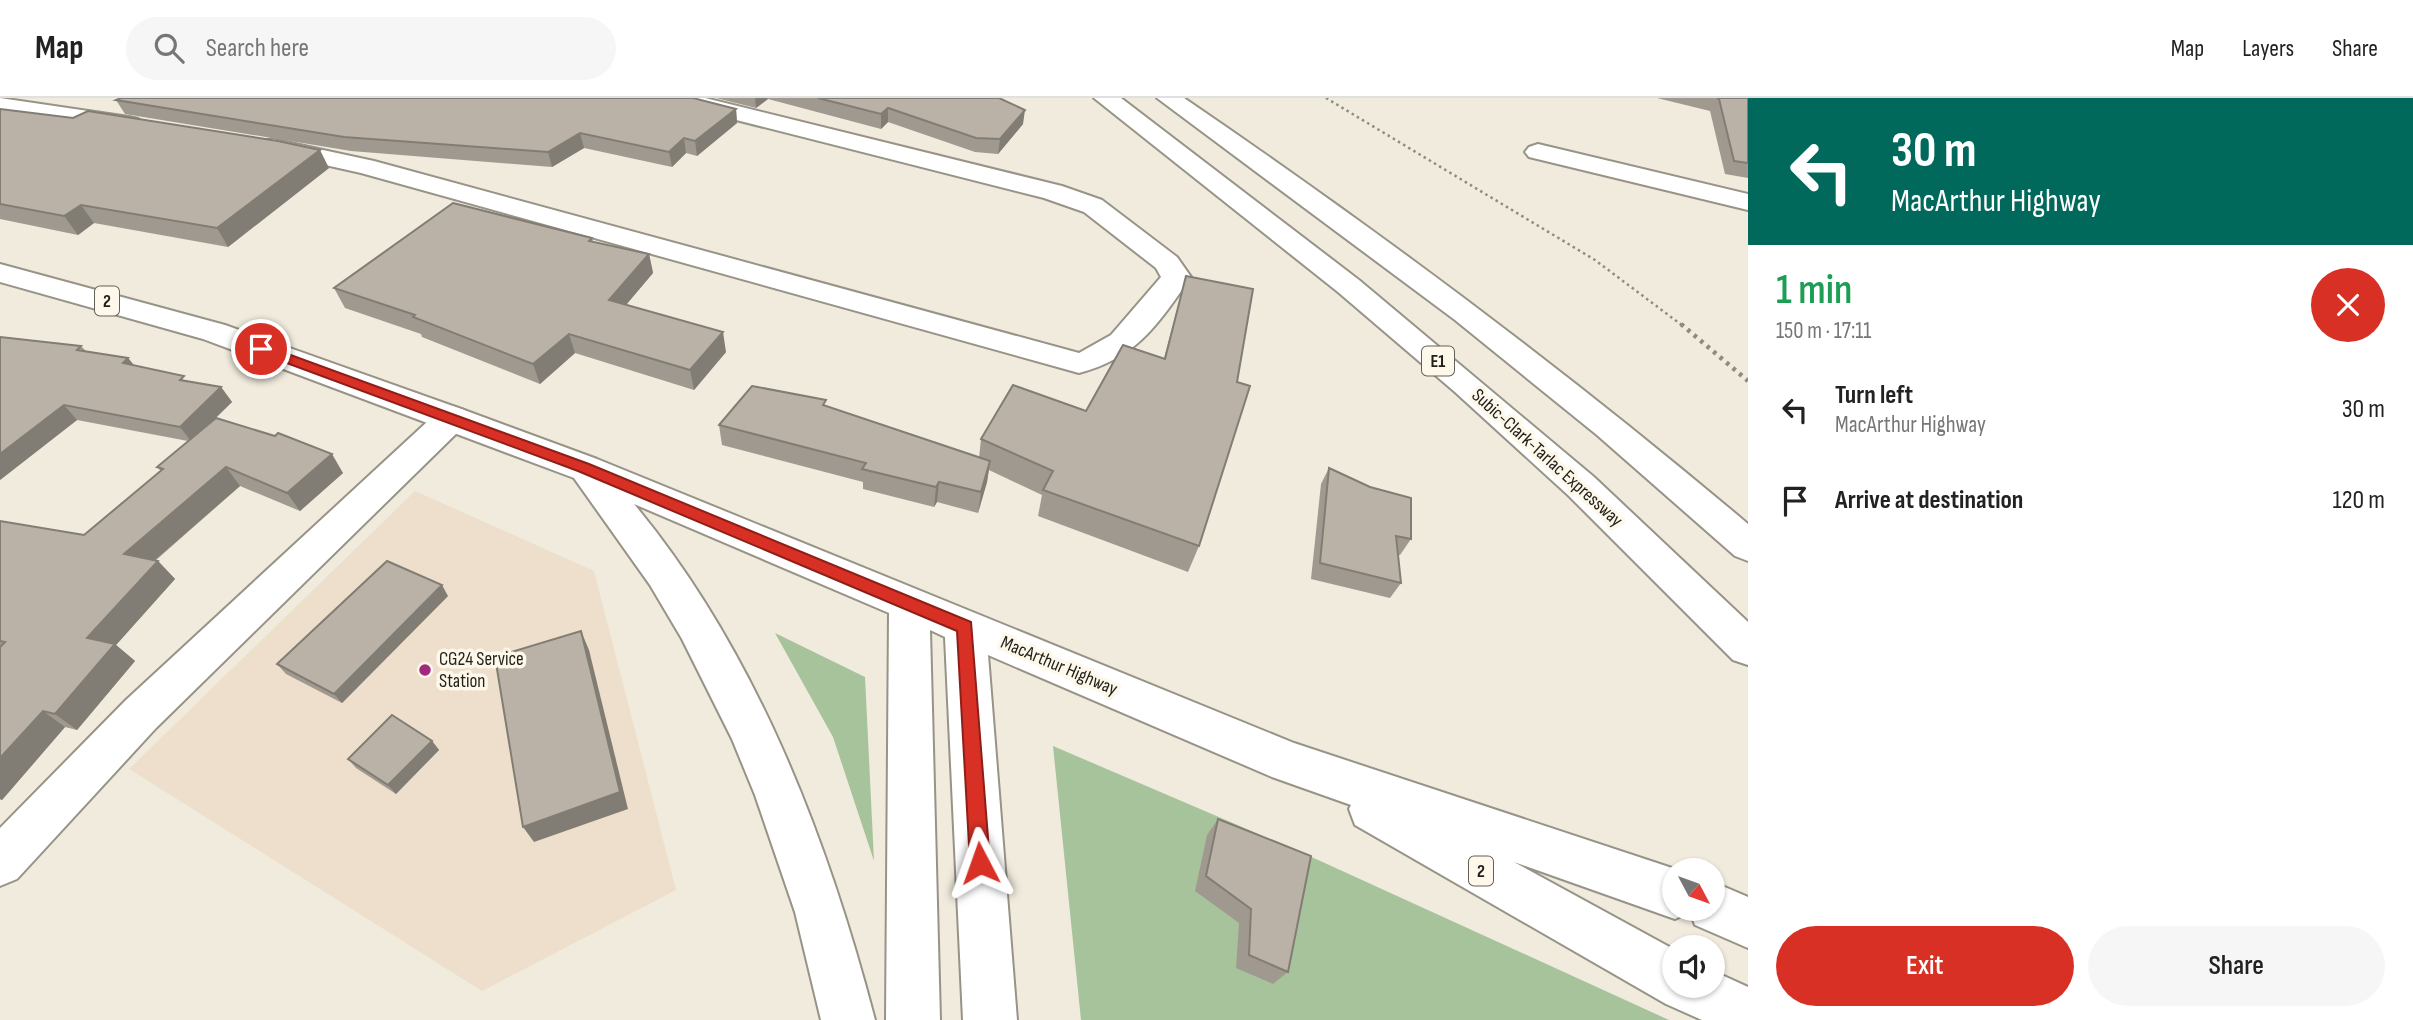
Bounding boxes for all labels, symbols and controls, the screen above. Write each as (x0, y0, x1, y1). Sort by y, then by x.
search box (126, 17, 616, 80)
text: Map (35, 28, 84, 68)
icon: search (150, 29, 188, 67)
text: Search here (206, 33, 309, 64)
text: Map (2171, 34, 2204, 63)
text: Layers (2242, 34, 2294, 63)
text: Share (2332, 34, 2378, 63)
text: 30 m (1891, 122, 1976, 181)
icon: left (1776, 126, 1867, 217)
text: MacArthur Highway (1891, 182, 2101, 221)
text: 1 min (1776, 265, 1852, 316)
button: close (2311, 268, 2385, 342)
road number: 2 (95, 286, 119, 316)
text: 150 m · 17:11 (1776, 317, 1871, 345)
pin (231, 319, 291, 379)
icon: arrive (242, 330, 280, 368)
road number: E1 (1422, 346, 1454, 376)
text: Turn left (1835, 380, 1913, 411)
street label: Subic-Clark-Tarlac Expressway (1467, 384, 1628, 532)
icon: left (1776, 391, 1814, 429)
text: 30 m (2342, 394, 2385, 425)
text: MacArthur Highway (1835, 411, 1986, 439)
icon: arrive (1776, 482, 1814, 520)
text: Arrive at destination (1835, 485, 2023, 516)
text: 120 m (2332, 485, 2385, 516)
street label: MacArthur Highway (997, 631, 1121, 701)
place label: CG24 Service Station (439, 648, 524, 693)
marker: CG24 Service Station (417, 662, 433, 678)
position arrow (943, 826, 1017, 900)
road number: 2 (1469, 856, 1493, 886)
north arrow (1662, 858, 1726, 920)
map controls (1662, 858, 1725, 998)
button: Exit (1776, 926, 2074, 1006)
button: Share (2088, 926, 2385, 1006)
button: sound (1662, 935, 1725, 998)

